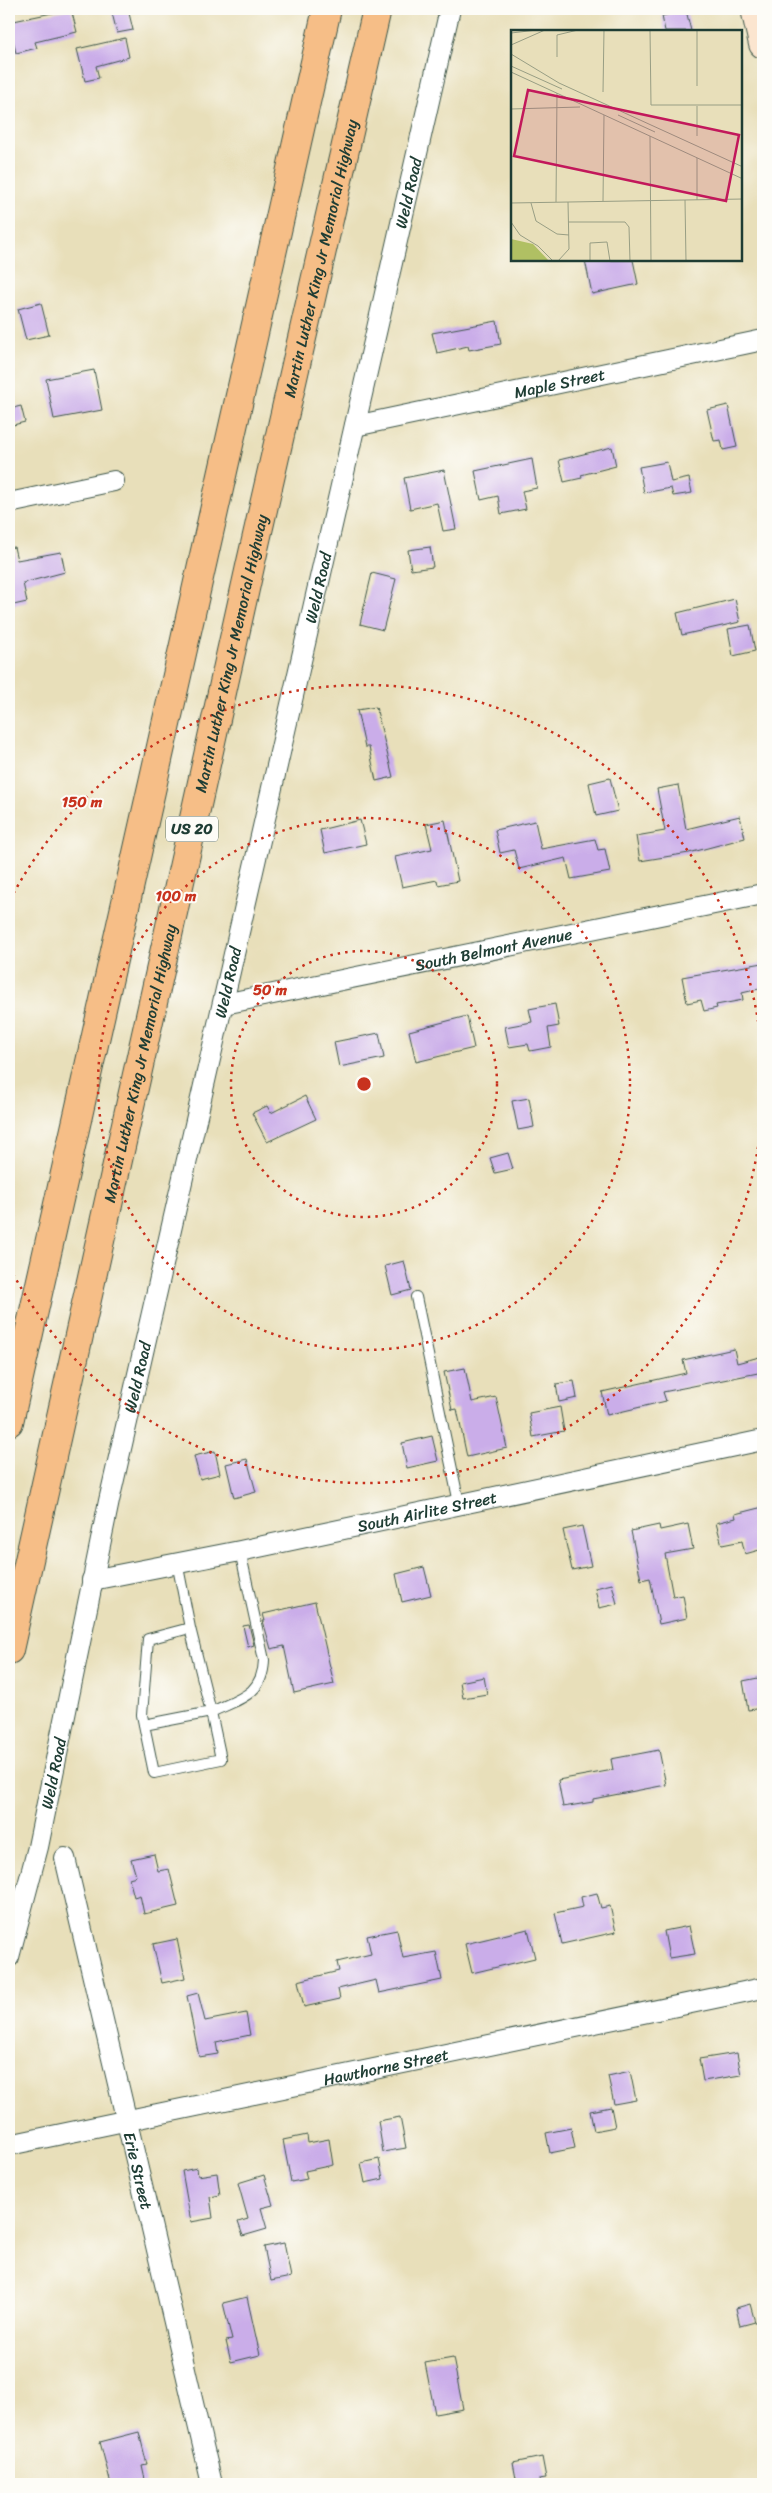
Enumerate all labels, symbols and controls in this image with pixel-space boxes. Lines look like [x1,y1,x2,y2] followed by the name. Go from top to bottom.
[511,30,742,261] inset map
[275,116,367,400] street label: Martin Luther King Jr Memorial Highway
[386,153,431,231] street label: Weld Road
[511,360,608,407] street label: Maple Street
[186,511,277,796] street label: Martin Luther King Jr Memorial Highway
[296,548,341,626] street label: Weld Road
[62,789,103,815] text: 150 m
[166,816,218,842] road number: US 20
[156,883,197,909] text: 100 m
[412,919,575,980] street label: South Belmont Avenue
[95,921,185,1206] street label: Martin Luther King Jr Memorial Highway
[206,943,251,1021] street label: Weld Road
[253,977,288,1003] text: 50 m
[355,1075,373,1093] centre of rings
[116,1337,160,1416] street label: Weld Road
[355,1483,500,1541] street label: South Airlite Street
[32,1734,75,1812] street label: Weld Road
[321,2040,451,2094] street label: Hawthorne Street
[115,2129,161,2212] street label: Erie Street

